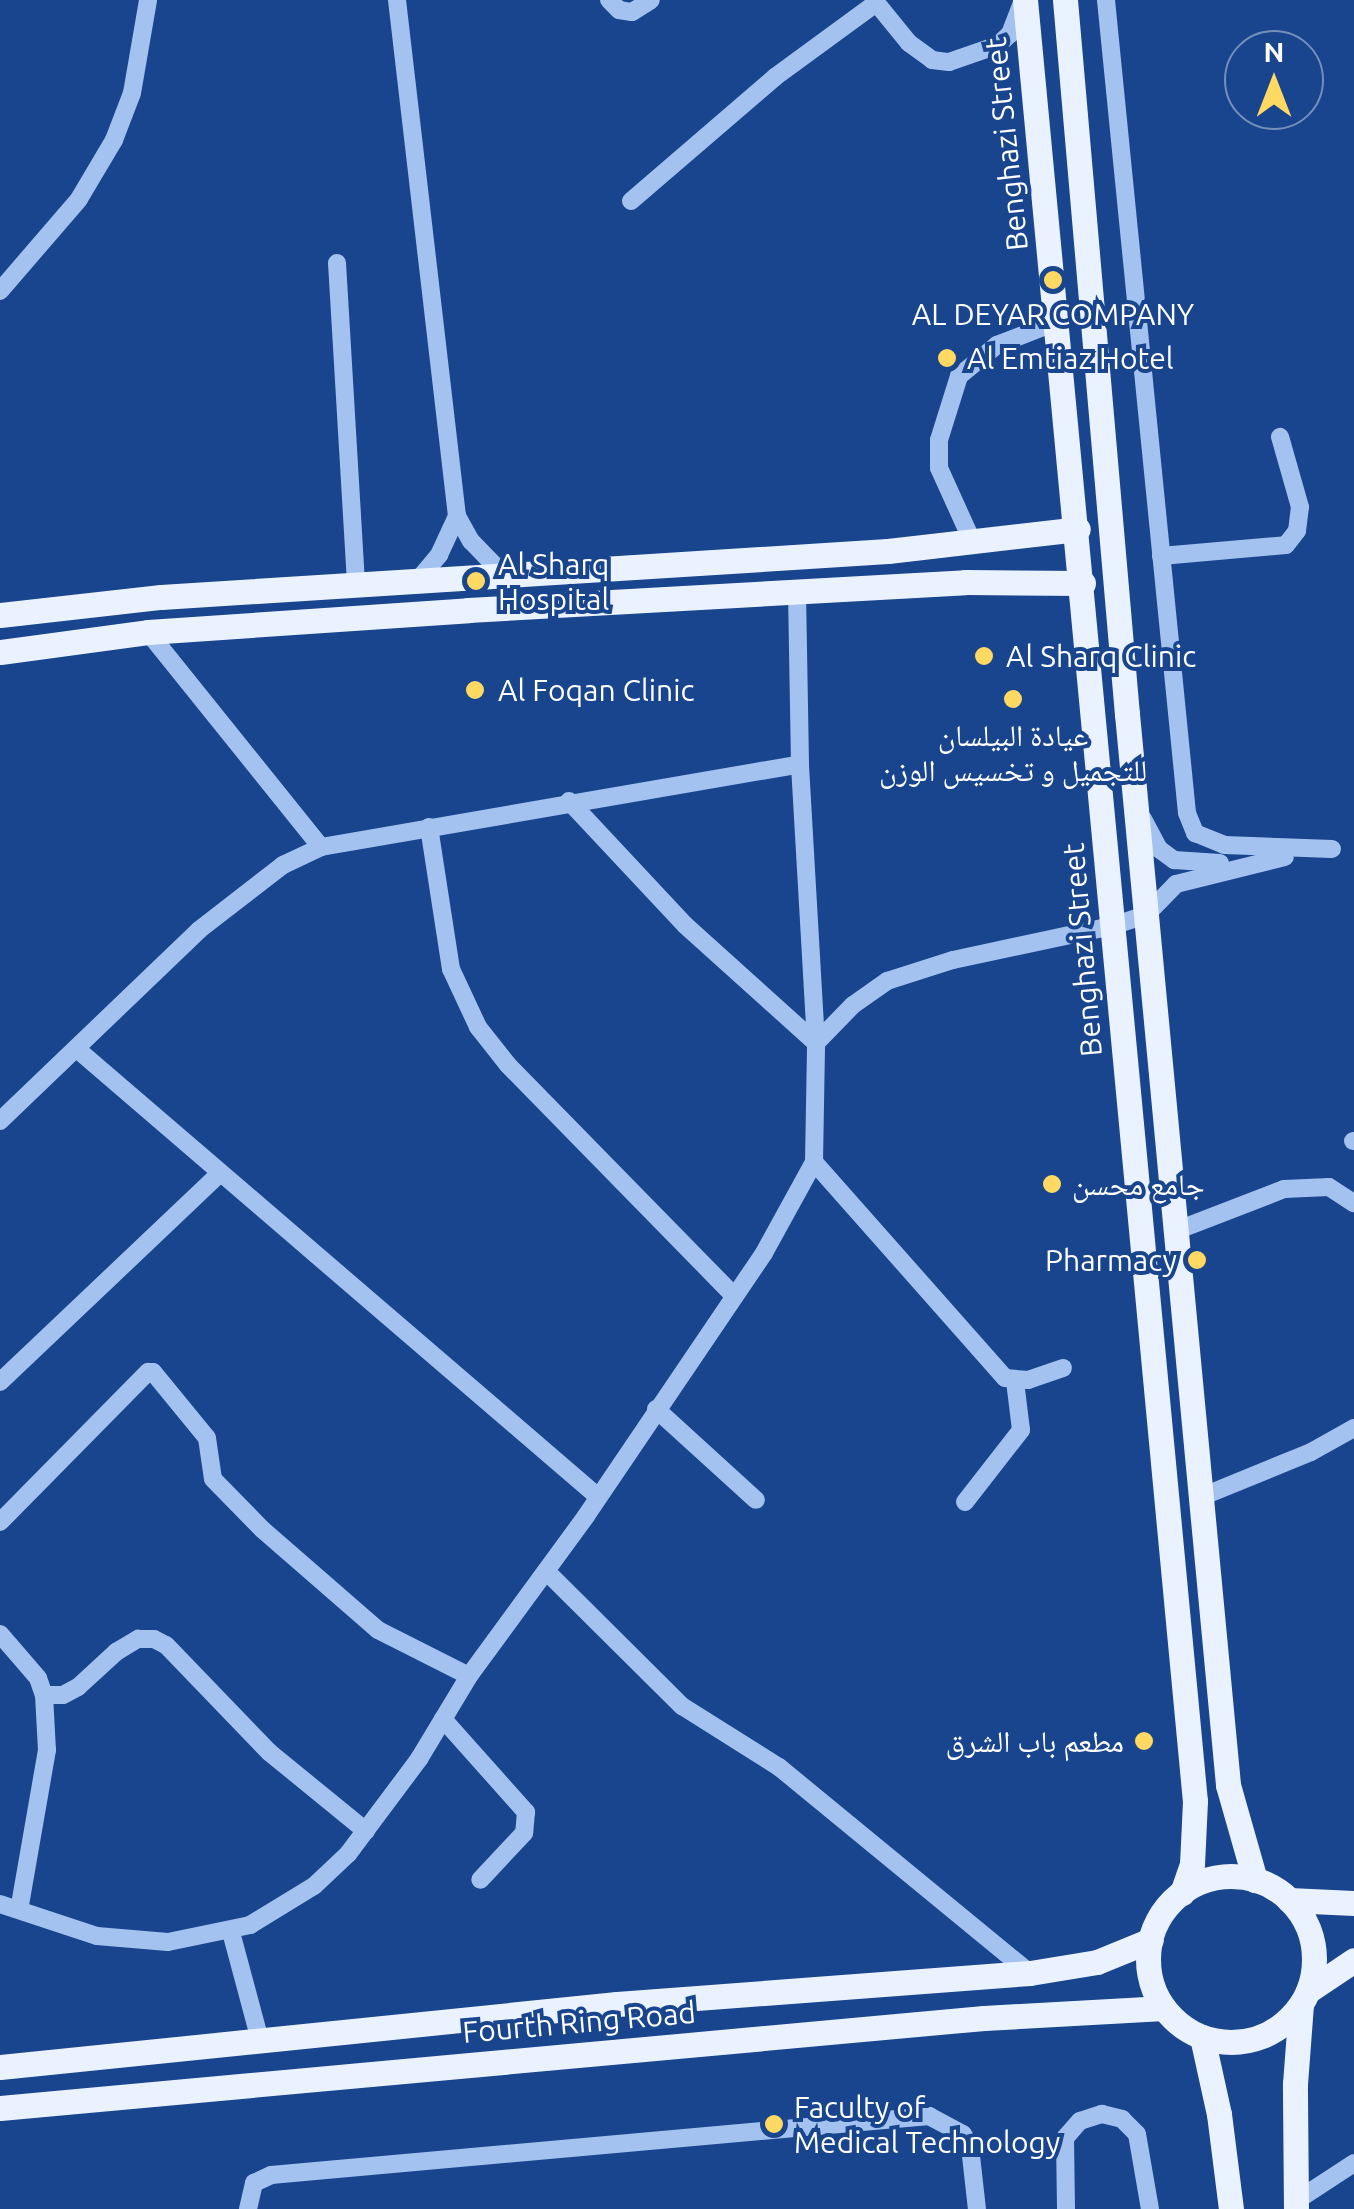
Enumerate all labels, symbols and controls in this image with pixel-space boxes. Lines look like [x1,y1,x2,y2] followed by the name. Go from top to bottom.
[1224,30,1324,130] north arrow
[977,36,1035,252] street label: Benghazi Street
[1264,36,1284,67] text: N
[1042,269,1064,291] marker: AL DEYAR COMPANY
[912,296,1194,332] place label: AL DEYAR COMPANY
[967,340,1174,376] place label: Al Emtiaz Hotel
[936,347,958,369] marker: Al Emtiaz Hotel
[498,546,609,616] place label: Al Sharq Hospital
[463,568,489,594] marker: Al Sharq Hospital
[1006,638,1196,674] place label: Al Sharq Clinic
[971,643,997,669] marker: Al Sharq Clinic
[498,672,694,708] place label: Al Foqan Clinic
[462,677,488,703] marker: Al Foqan Clinic
[1000,686,1026,712] marker: عيادة البيلسان للتجميل و تخسيس الوزن
[879,717,1147,788] place label: عيادة البيلسان للتجميل و تخسيس الوزن
[1055,842,1109,1058] street label: Benghazi Street
[1072,1166,1205,1202] place label: جامع محسن
[1041,1173,1063,1195] marker: جامع محسن
[1045,1242,1177,1278] place label: Pharmacy
[1186,1249,1208,1271] marker: Pharmacy
[946,1723,1124,1759] place label: مطعم باب الشرق
[1133,1730,1155,1752] marker: مطعم باب الشرق
[461,1994,697,2050] street label: Fourth Ring Road
[794,2089,1060,2160] place label: Faculty of Medical Technology
[763,2113,785,2135] marker: Faculty of Medical Technology

